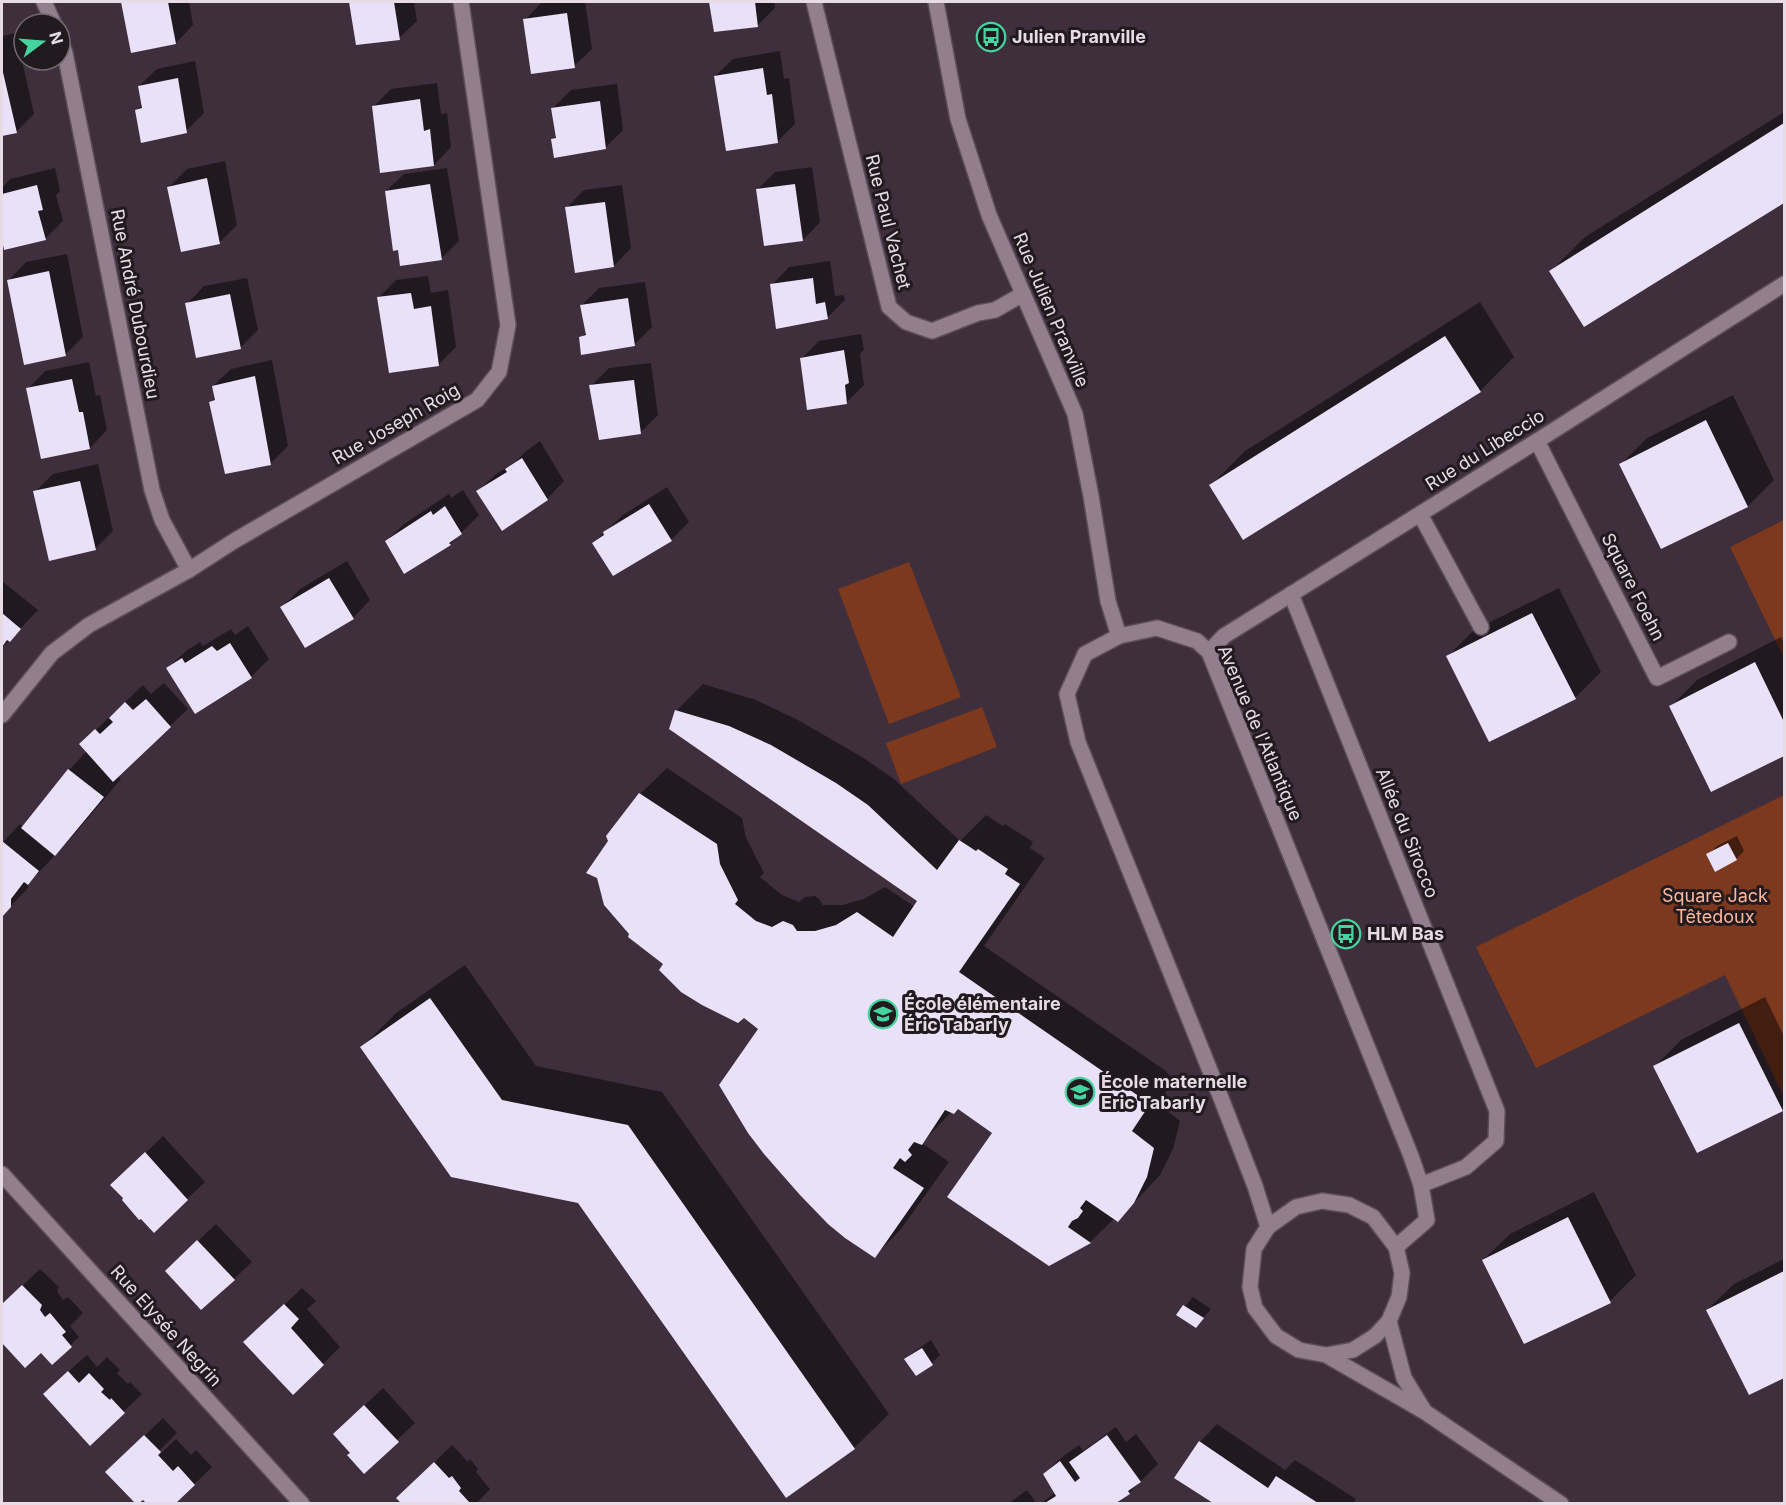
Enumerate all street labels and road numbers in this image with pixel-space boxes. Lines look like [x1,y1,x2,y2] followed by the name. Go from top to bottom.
[862,152,915,292] street label: Rue Paul Vachet
[107,207,164,401] street label: Rue André Dubourdieu
[1009,229,1094,390] street label: Rue Julien Pranville
[329,379,463,468] street label: Rue Joseph Roig
[1421,405,1548,495] street label: Rue du Libeccio
[1597,530,1670,644] street label: Square Foehn
[1214,642,1307,824] street label: Avenue de l'Atlantique
[1372,765,1443,901] street label: Allée du Sirocco
[106,1261,226,1391] street label: Rue Elysée Negrin

